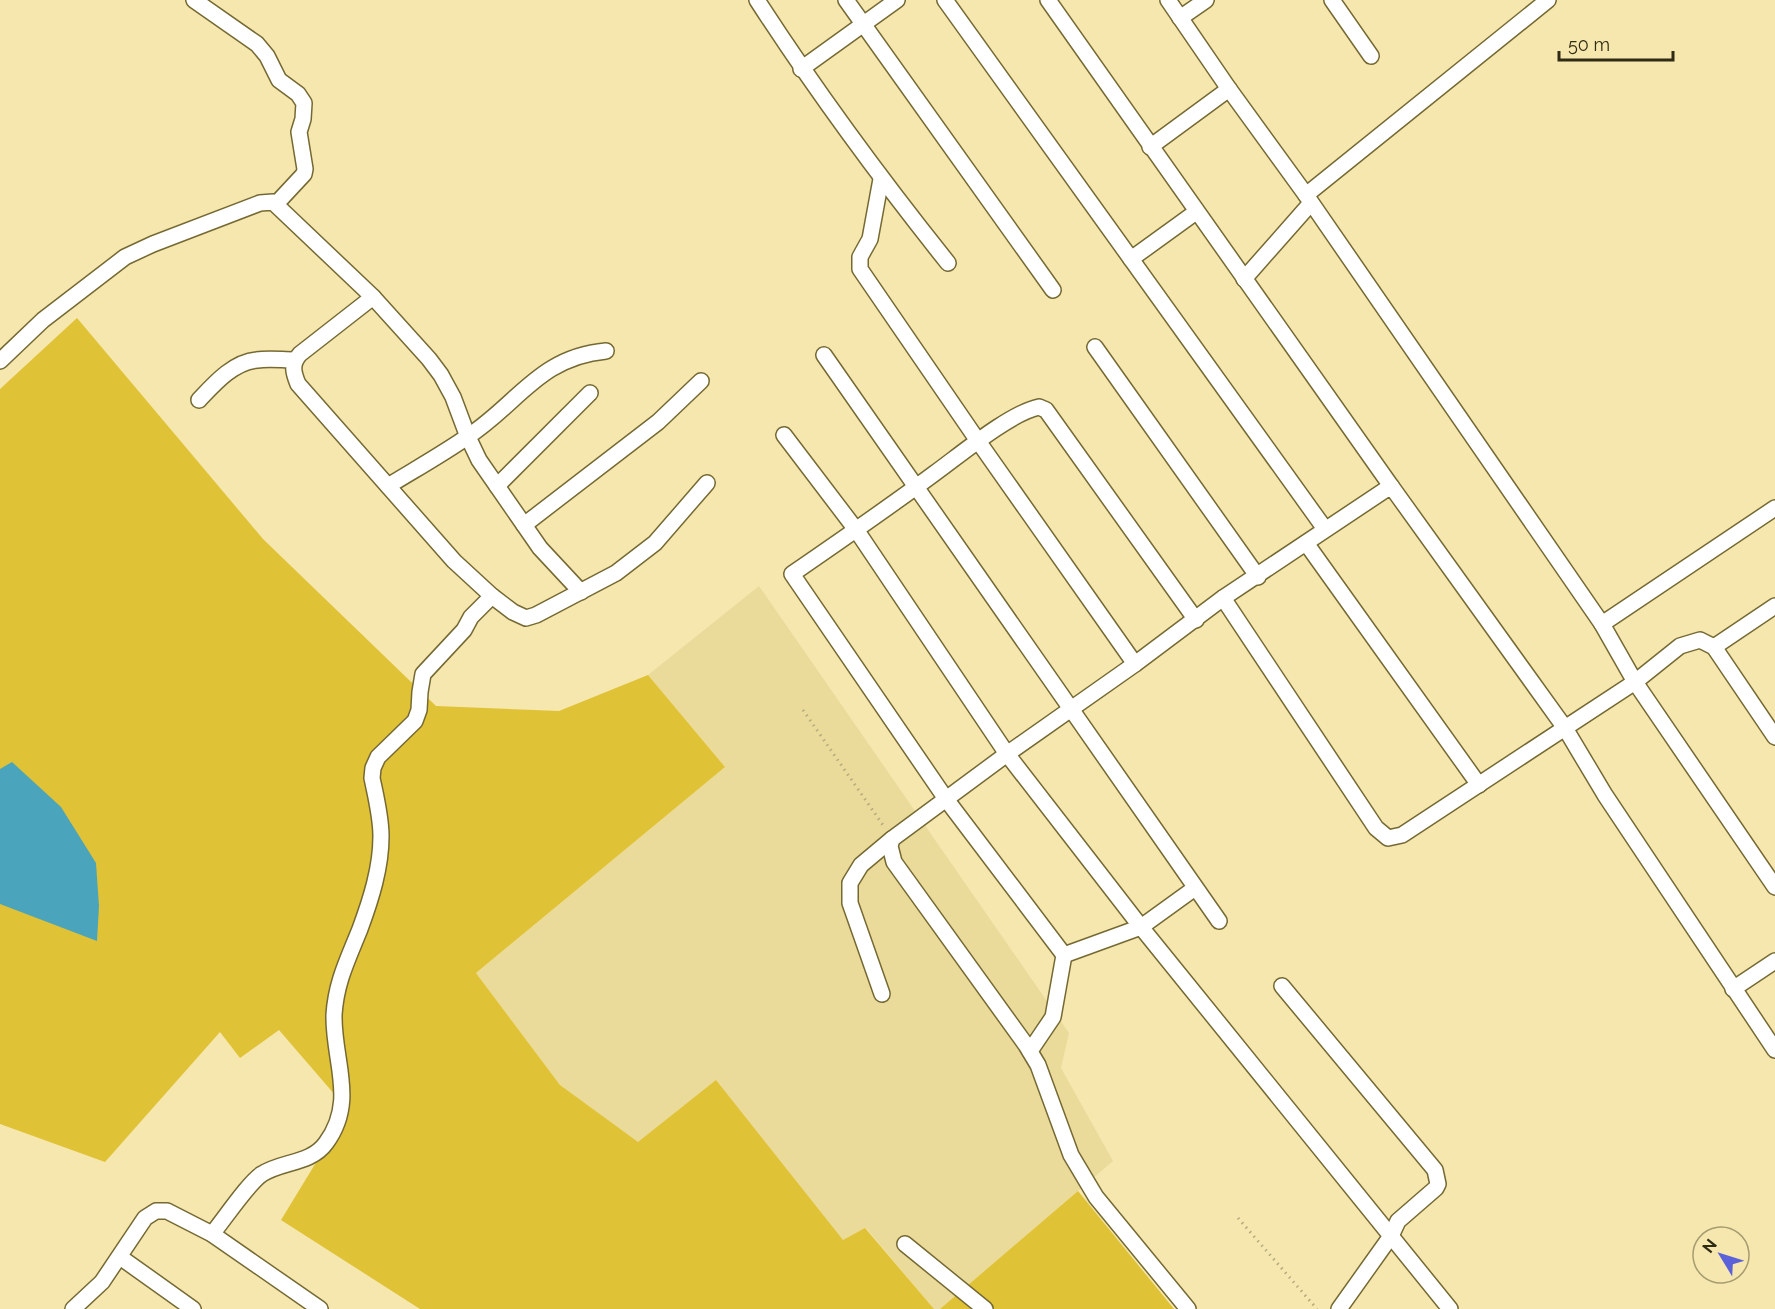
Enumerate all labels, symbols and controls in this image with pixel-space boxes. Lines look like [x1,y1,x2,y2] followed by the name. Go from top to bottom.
[1559,24,1673,62] scale bar
[1568,34,1610,55] text: 50 m
[1691,1225,1751,1285] north arrow
[1698,1235,1721,1257] text: N

